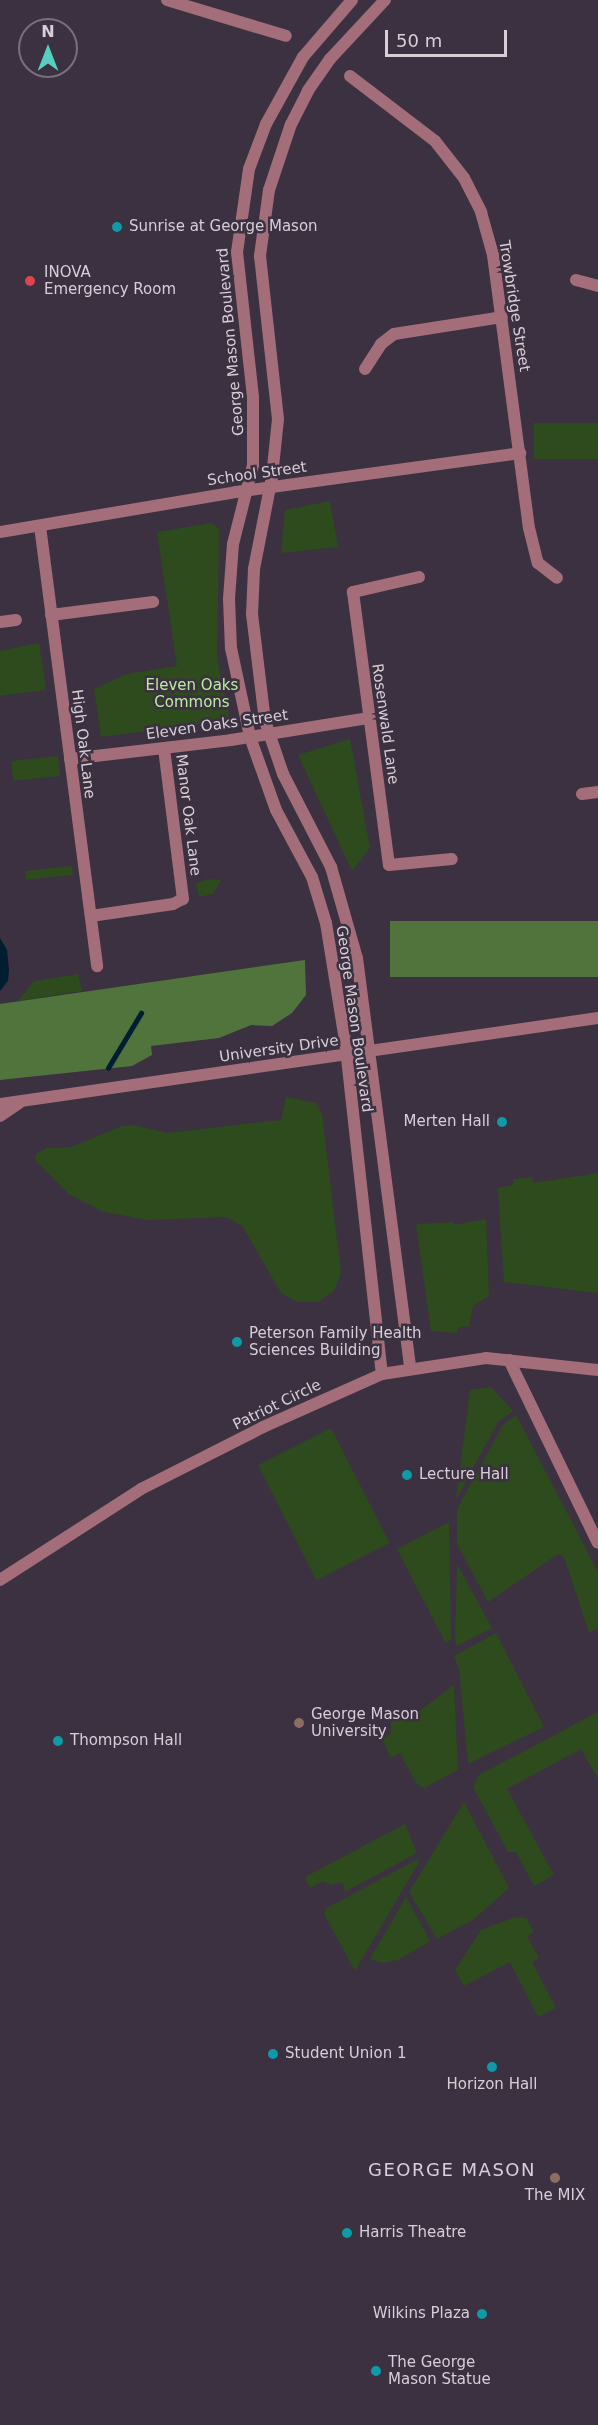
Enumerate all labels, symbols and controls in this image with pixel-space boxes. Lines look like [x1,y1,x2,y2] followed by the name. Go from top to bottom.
[18,18,78,78] north arrow
[388,18,510,56] scale bar
[41,22,55,41] text: N
[396,30,442,51] text: 50 m
[129,218,318,236] place label: Sunrise at George Mason
[110,220,124,234] marker: Sunrise at George Mason
[495,239,533,373] street label: Trowbridge Street
[214,247,248,437] street label: George Mason Boulevard
[44,263,176,298] place label: INOVA Emergency Room
[21,272,39,290] marker: INOVA Emergency Room
[206,458,308,490] street label: School Street
[368,663,402,785] street label: Rosenwald Lane
[146,676,238,711] park label: Eleven Oaks Commons
[67,688,99,800] street label: High Oak Lane
[145,706,289,744] street label: Eleven Oaks Street
[172,753,204,877] street label: Manor Oak Lane
[332,924,376,1114] street label: George Mason Boulevard
[218,1032,340,1066] street label: University Drive
[403,1113,490,1131] place label: Merten Hall
[495,1115,509,1129] marker: Merten Hall
[249,1324,422,1359] place label: Peterson Family Health Sciences Building
[230,1335,244,1349] marker: Peterson Family Health Sciences Building
[230,1376,324,1434] street label: Patriot Circle
[419,1466,509,1484] place label: Lecture Hall
[400,1468,414,1482] marker: Lecture Hall
[311,1705,419,1740] place label: George Mason University
[292,1716,306,1730] marker: George Mason University
[70,1732,182,1750] place label: Thompson Hall
[51,1734,65,1748] marker: Thompson Hall
[285,2045,406,2063] place label: Student Union 1
[266,2047,280,2061] marker: Student Union 1
[485,2060,499,2074] marker: Horizon Hall
[447,2076,537,2094] place label: Horizon Hall
[368,2159,536,2181] district label: GEORGE MASON
[548,2171,562,2185] marker: The MIX
[525,2187,585,2205] place label: The MIX
[359,2224,466,2242] place label: Harris Theatre
[340,2226,354,2240] marker: Harris Theatre
[373,2305,470,2323] place label: Wilkins Plaza
[475,2307,489,2321] marker: Wilkins Plaza
[388,2353,491,2388] place label: The George Mason Statue
[369,2364,383,2378] marker: The George Mason Statue

